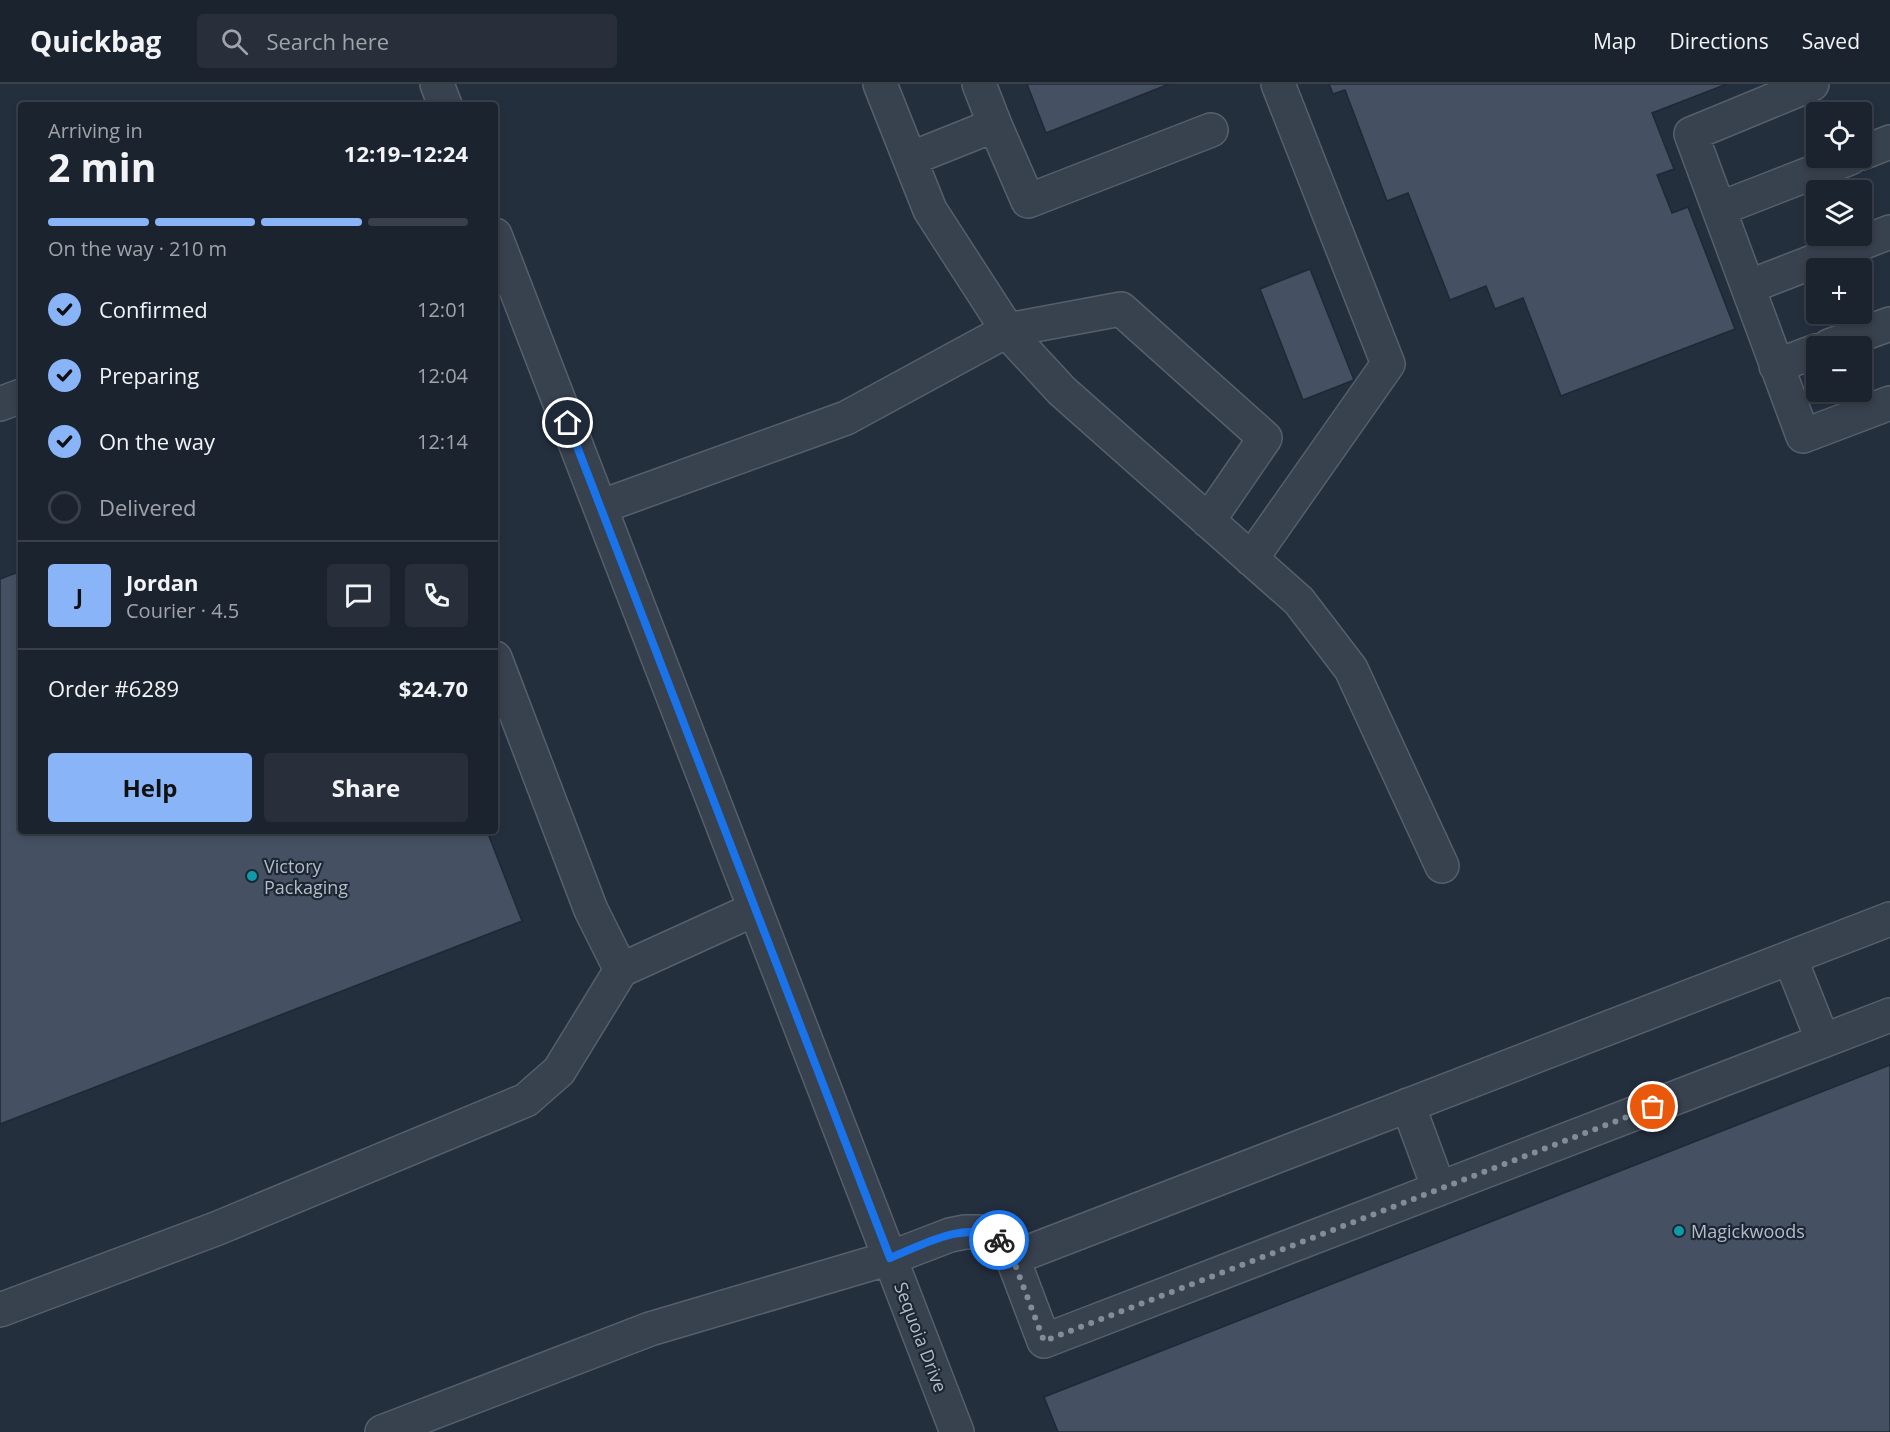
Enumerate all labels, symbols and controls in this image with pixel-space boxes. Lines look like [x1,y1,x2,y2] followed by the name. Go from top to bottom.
[197,14,617,68] search box
[30,22,161,60] text: Quickbag
[218,25,251,58] icon: search
[266,26,389,56] text: Search here
[1593,27,1636,55] text: Map
[1669,27,1769,55] text: Directions
[1802,27,1860,55] text: Saved
[1806,102,1872,402] map controls
[1806,102,1872,168] button: locate
[48,117,143,144] text: Arriving in
[344,138,468,168] text: 12:19–12:24
[48,140,156,193] text: 2 min
[1806,180,1872,246] button: layers
[48,235,227,262] text: On the way · 210 m
[1806,258,1872,324] button: +
[48,293,81,326] icon: check
[99,294,208,324] text: Confirmed
[417,296,468,323] text: 12:01
[1806,336,1872,402] button: −
[48,359,81,392] icon: check
[99,360,199,390] text: Preparing
[417,362,468,389] text: 12:04
[542,397,593,448] pin
[551,406,584,439] icon: home
[48,425,81,458] icon: check
[99,426,215,456] text: On the way
[417,428,468,455] text: 12:14
[99,492,197,522] text: Delivered
[327,564,390,627] button: chat
[405,564,468,627] button: phone
[126,567,199,597] text: Jordan
[76,580,83,610] text: J
[126,597,239,624] text: Courier · 4.5
[48,673,179,703] text: Order #6289
[399,673,468,703] text: $24.70
[48,753,252,822] button: Help
[264,753,468,822] button: Share
[264,854,348,899] place label: Victory Packaging
[245,869,259,883] marker: Victory Packaging
[1627,1081,1678,1132] pin
[1636,1090,1669,1123] icon: bag
[969,1210,1029,1270] courier
[1691,1219,1805,1243] place label: Magickwoods
[983,1224,1016,1257] icon: bike
[1672,1224,1686,1238] marker: Magickwoods
[889,1278,953,1396] street label: Sequoia Drive

